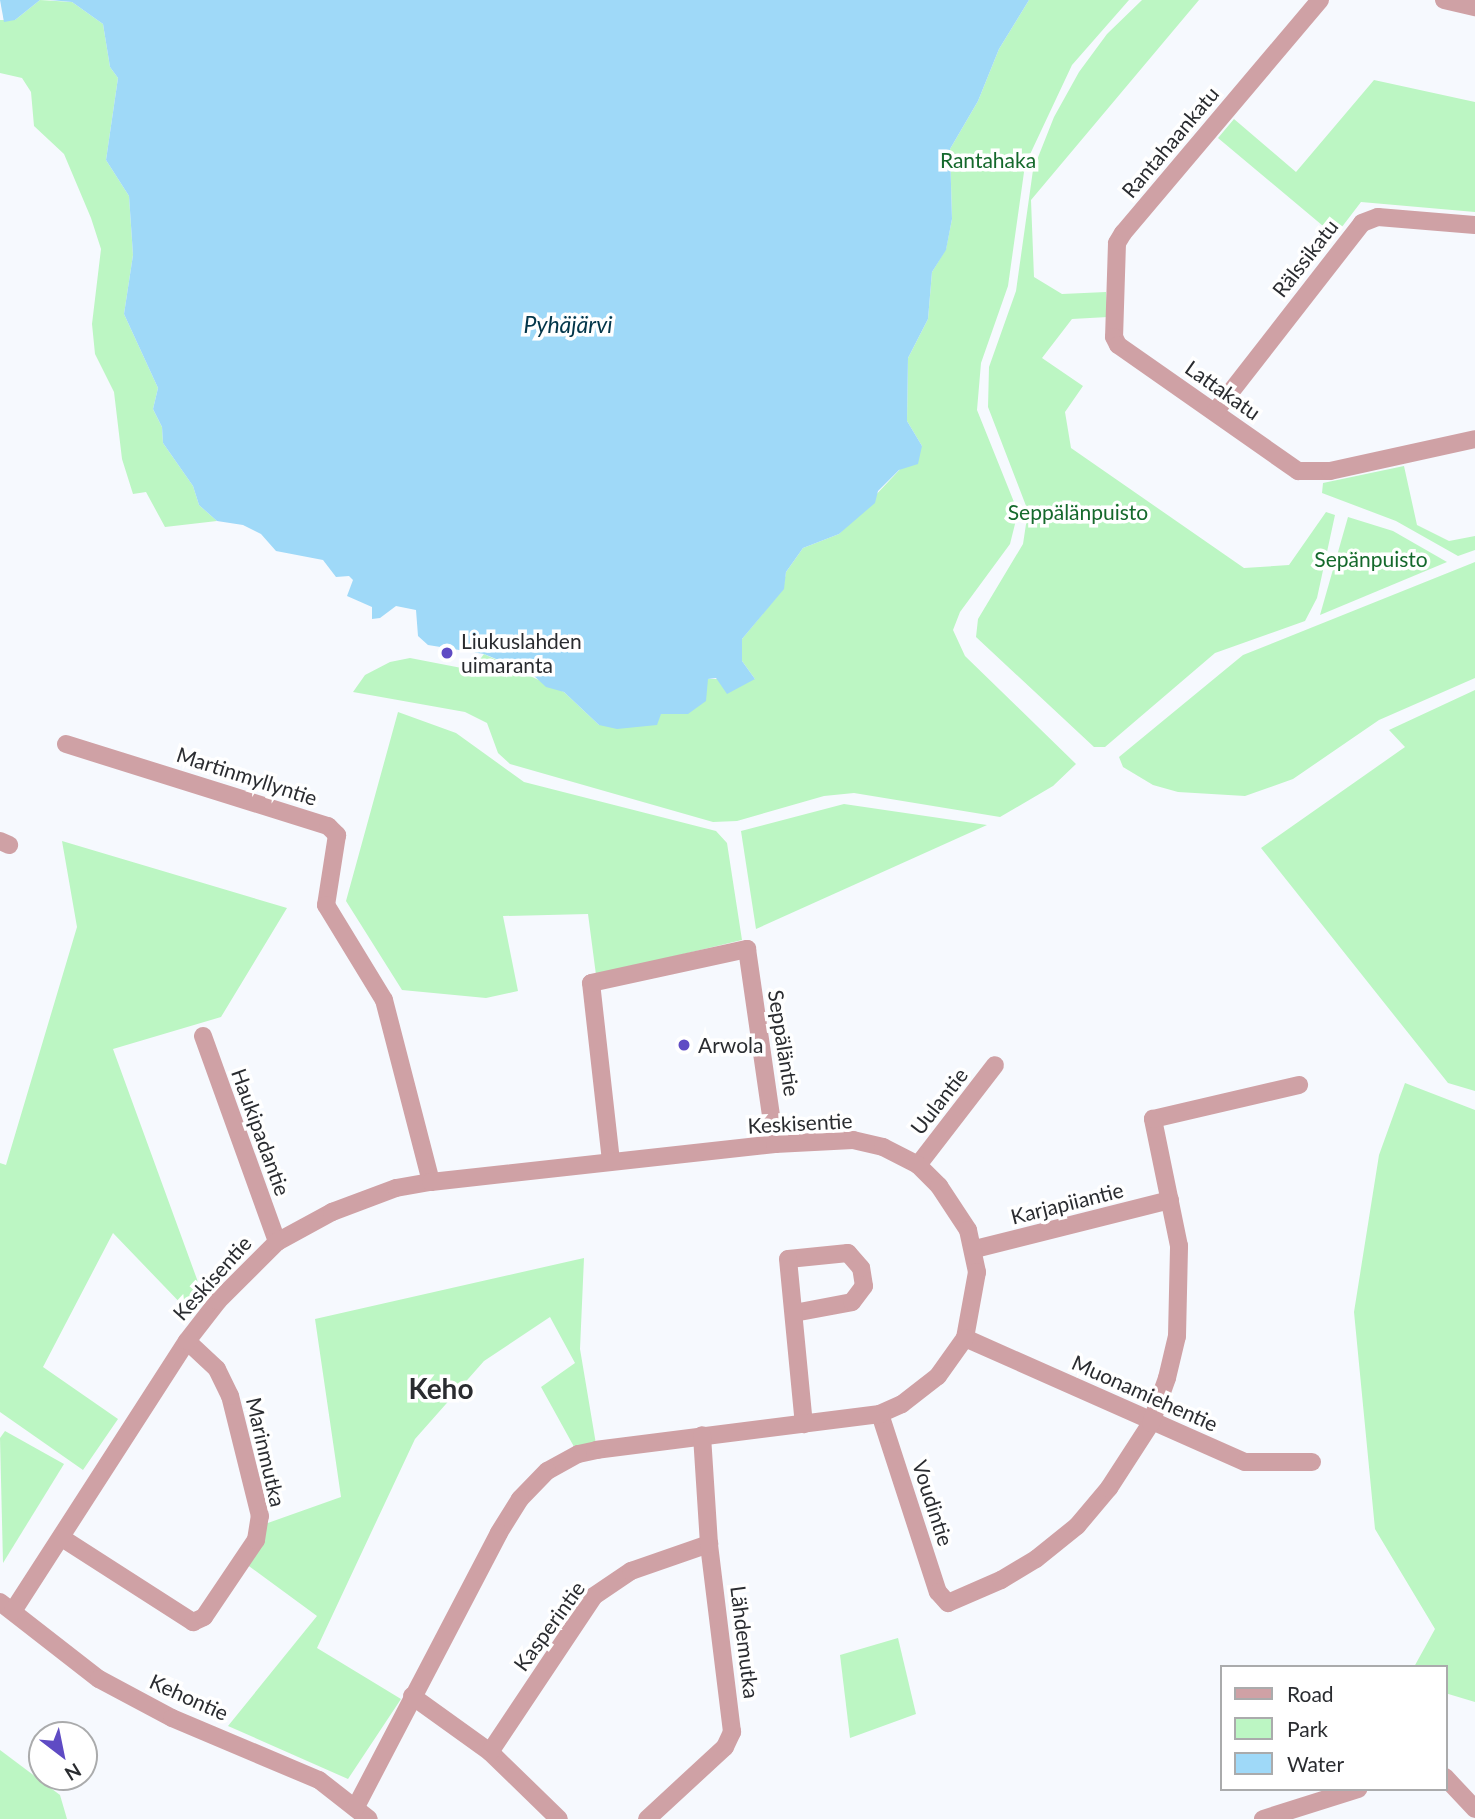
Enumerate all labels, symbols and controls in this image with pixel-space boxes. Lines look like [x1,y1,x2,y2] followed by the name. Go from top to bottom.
[1116,81,1224,203] street label: Rantahaankatu
[940,147,1036,173] park label: Rantahaka
[1267,214,1343,302] street label: Rälssikatu
[523,310,613,338] water label: Pyhäjärvi
[1181,355,1265,425] street label: Lattakatu
[1008,499,1148,525] park label: Seppälänpuisto
[1314,546,1428,572] park label: Sepänpuisto
[461,628,582,678] place label: Liukuslahden uimaranta
[439,645,455,661] marker: Liukuslahden uimaranta
[174,741,320,811] street label: Martinmyllyntie
[763,988,805,1098] street label: Seppäläntie
[698,1032,763,1058] place label: Arwola
[676,1037,692,1053] marker: Arwola
[905,1063,973,1139] street label: Uulantie
[226,1065,296,1199] street label: Haukipadantie
[747,1108,853,1138] street label: Keskisentie
[1008,1177,1126,1229] street label: Karjapiiantie
[168,1231,256,1325] street label: Keskisentie
[1068,1350,1222,1436] street label: Muonamiehentie
[409,1371,473,1405] district label: Keho
[241,1395,291,1509] street label: Marinmutka
[907,1457,959,1549] street label: Voudintie
[508,1576,590,1676] street label: Kasperintie
[726,1584,764,1700] street label: Lähdemutka
[1220,1665,1447,1791] legend
[146,1669,232,1725] street label: Kehontie
[1287,1681,1334,1706] text: Road
[1287,1716,1328,1741] text: Park
[28,1721,98,1791] north arrow
[1287,1751,1344,1776] text: Water
[61,1759,86,1786] text: N

